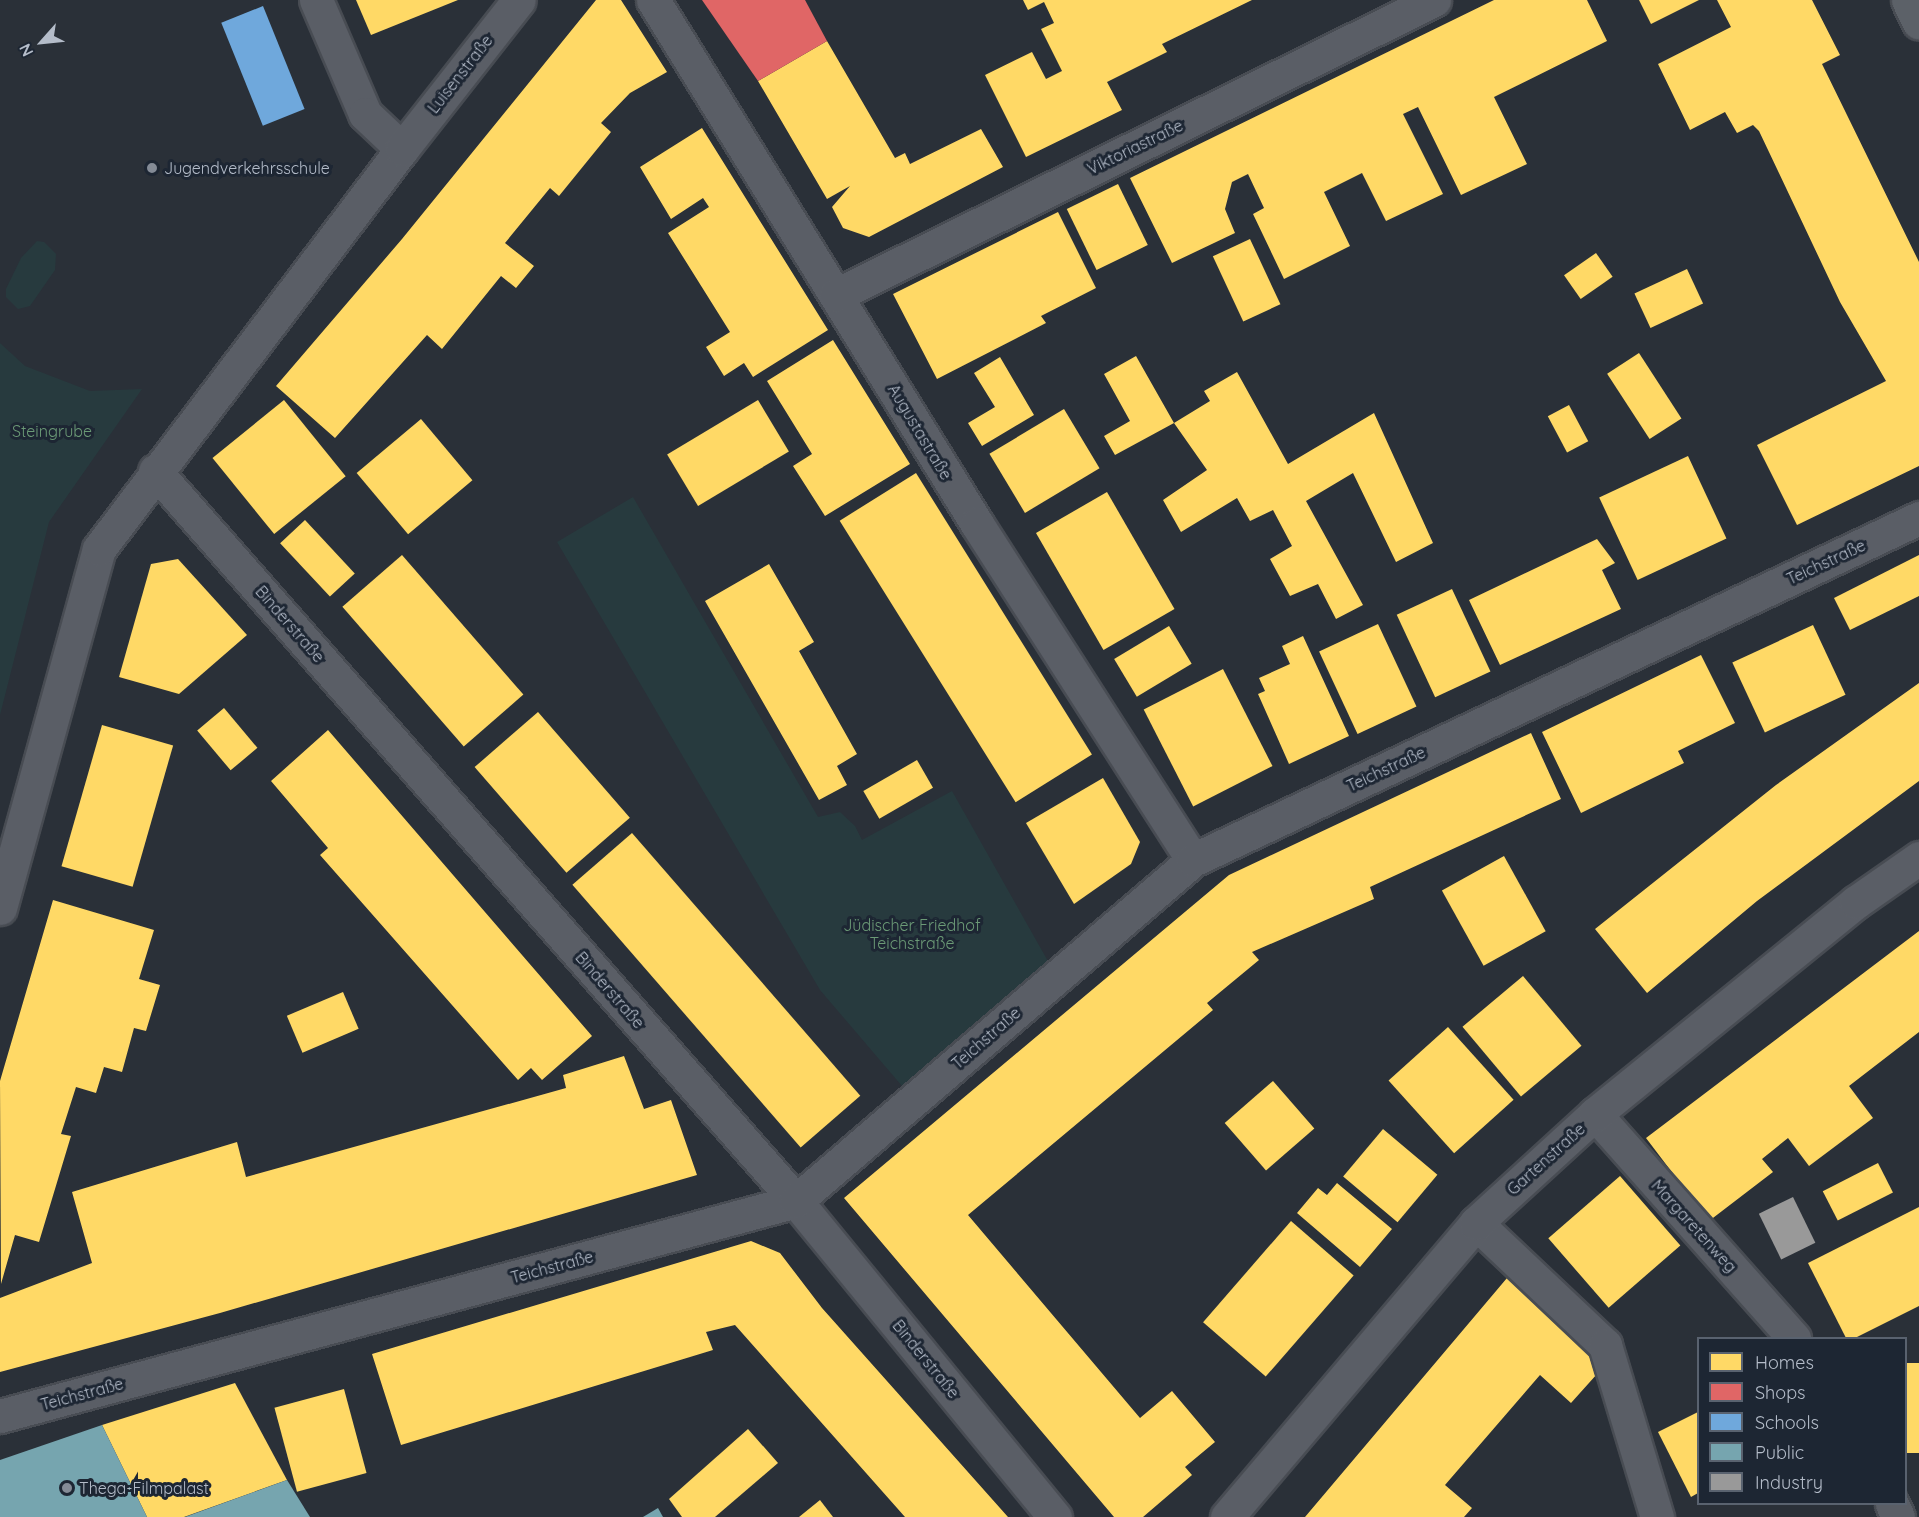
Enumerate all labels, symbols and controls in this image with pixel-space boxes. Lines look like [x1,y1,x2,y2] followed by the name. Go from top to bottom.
[12,12,72,72] north arrow
[423,31,497,117] street label: Luisenstraße
[14,40,38,60] text: N
[1084,116,1186,178] street label: Viktoriastraße
[164,158,330,178] place label: Jugendverkehrsschule
[145,161,159,175] marker: Jugendverkehrsschule
[884,381,956,483] street label: Augustastraße
[12,421,92,441] park label: Steingrube
[1783,535,1869,589] street label: Teichstraße
[251,582,329,666] street label: Binderstraße
[1343,742,1429,796] street label: Teichstraße
[843,915,981,953] park label: Jüdischer Friedhof Teichstraße
[571,948,649,1032] street label: Binderstraße
[948,1003,1024,1073] street label: Teichstraße
[1503,1119,1589,1199] street label: Gartenstraße
[1647,1176,1741,1276] street label: Margaretenweg
[509,1247,595,1287] street label: Teichstraße
[889,1316,963,1402] street label: Binderstraße
[1697,1337,1907,1505] legend
[1755,1351,1814,1374] text: Homes
[39,1374,125,1414] street label: Teichstraße
[1755,1381,1806,1404] text: Shops
[1755,1411,1819,1434] text: Schools
[1755,1441,1804,1464] text: Public
[1755,1471,1823,1494] text: Industry
[79,1478,209,1498] place label: Thega-Filmpalast
[60,1481,74,1495] marker: Thega-Filmpalast

